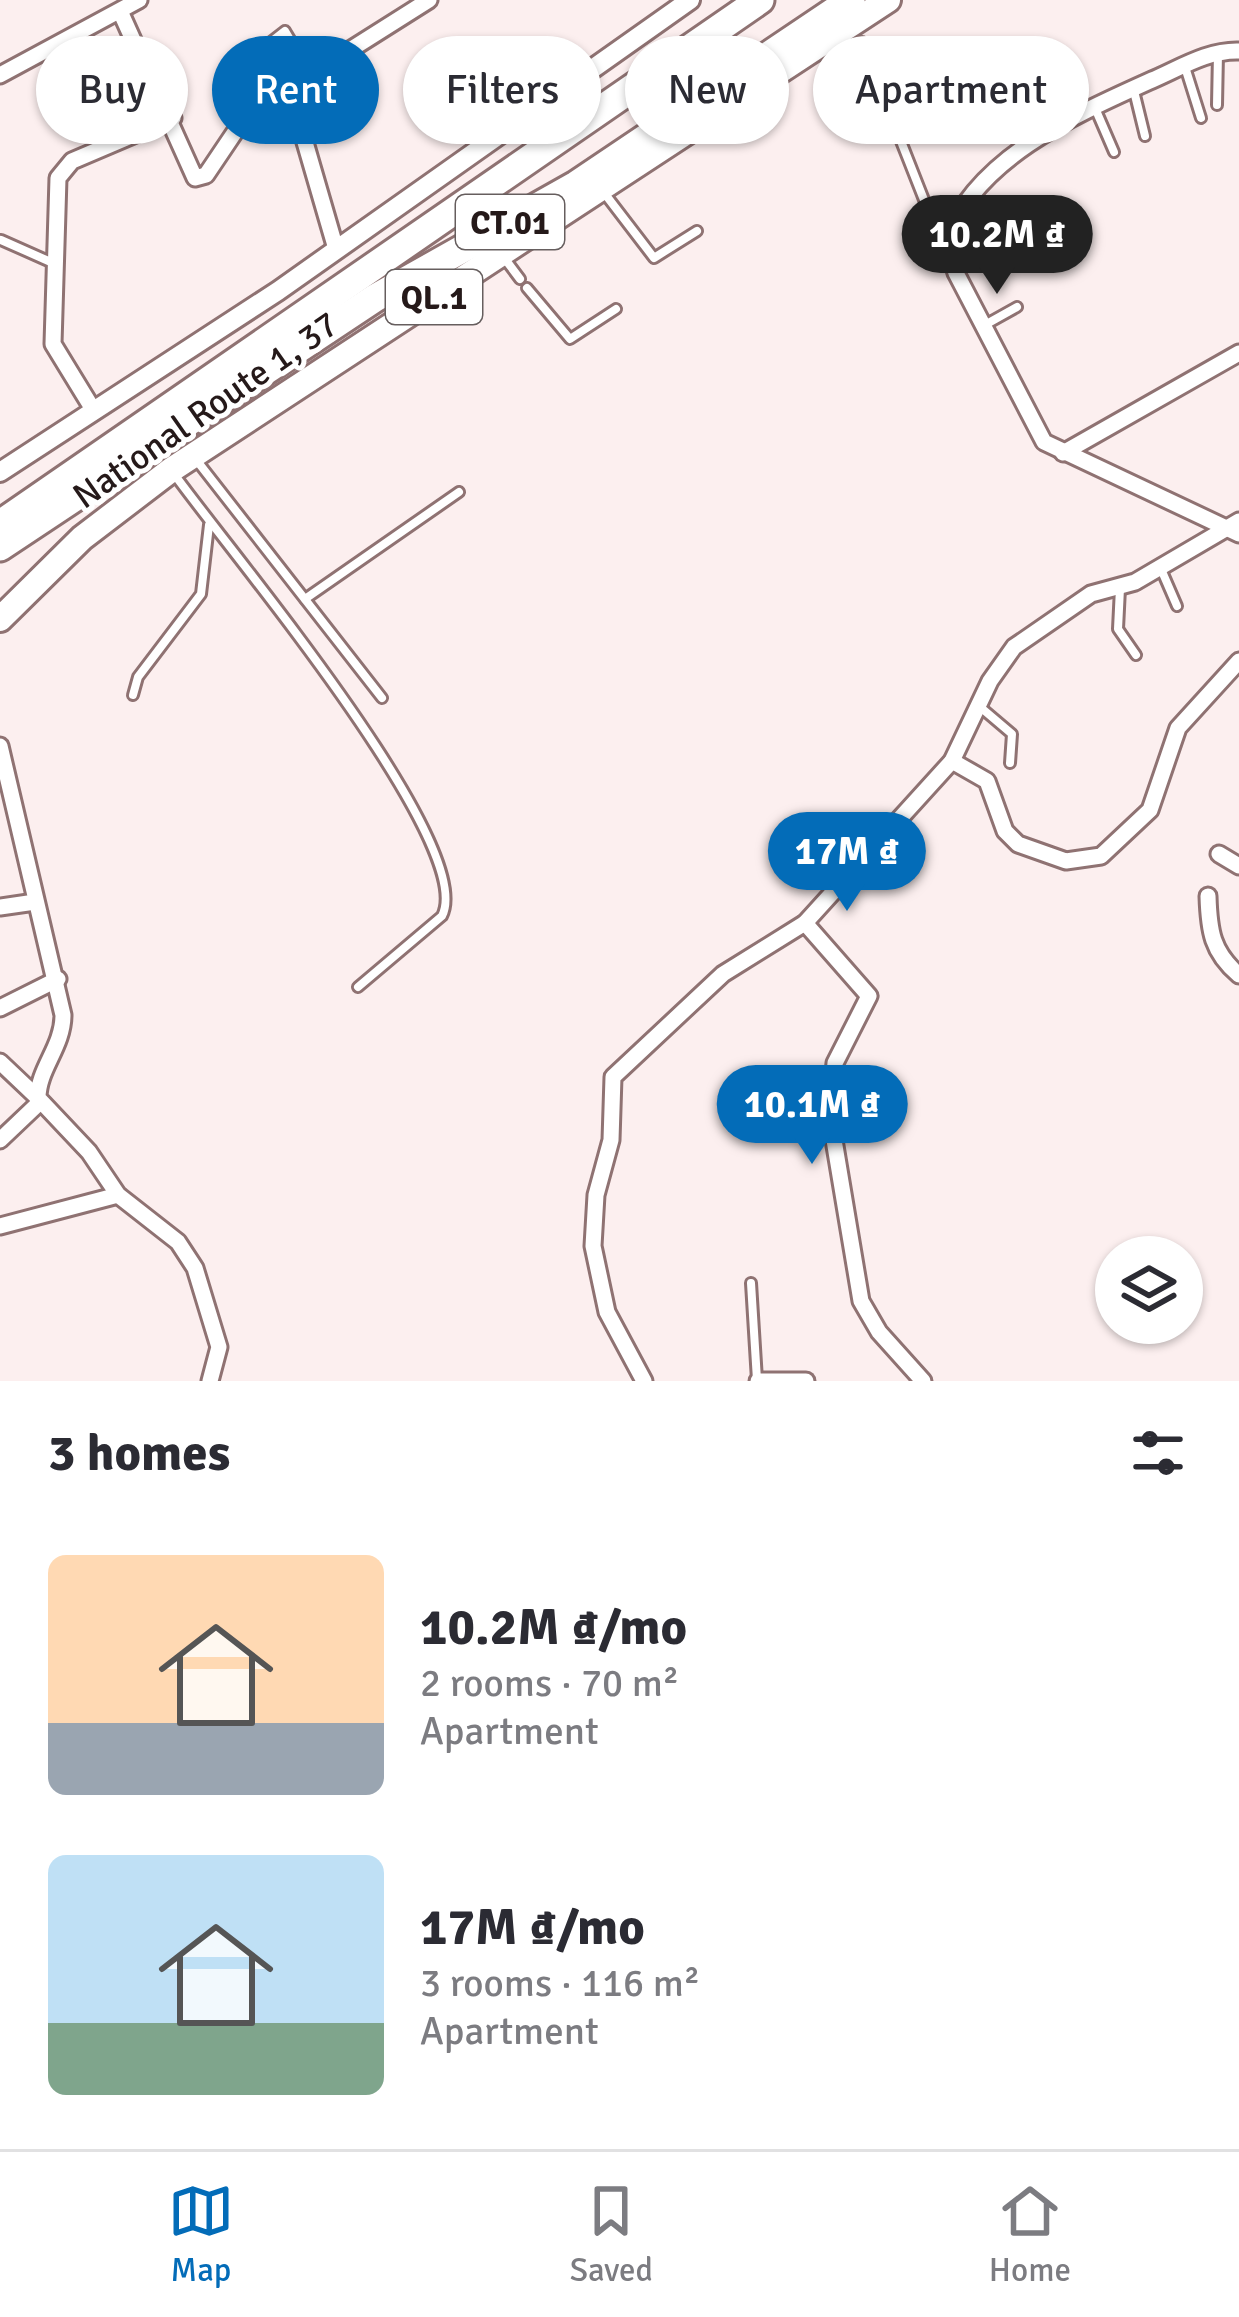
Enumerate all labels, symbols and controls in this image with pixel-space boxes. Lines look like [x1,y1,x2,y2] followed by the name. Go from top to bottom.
[36,36,188,144] chip: Buy
[212,36,379,144] chip: Rent
[403,36,601,144] chip: Filters
[625,36,789,144] chip: New
[813,36,1089,144] chip: Apartment
[456,195,564,249] road number: CT.01
[886,195,1108,297] pin: 10.2M ₫
[929,210,1065,258] text: 10.2M ₫
[386,270,482,324] road number: QL.1
[64,302,347,519] street label: National Route 1, 37
[763,812,931,914] pin: 17M ₫
[795,827,899,875] text: 17M ₫
[701,1065,923,1167] pin: 10.1M ₫
[744,1080,880,1128] text: 10.1M ₫
[1095,1236,1203,1344] map controls
[1095,1236,1203,1344] button: layers
[1125,1420,1191,1486] icon: filters
[48,1422,230,1485] text: 3 homes
[420,1596,687,1659] text: 10.2M ₫/mo
[144,1603,288,1747] icon: home
[420,1659,679,1707] text: 2 rooms · 70 m²
[420,1707,599,1755] text: Apartment
[420,1896,645,1959] text: 17M ₫/mo
[144,1903,288,2047] icon: home
[420,1959,700,2007] text: 3 rooms · 116 m²
[420,2007,599,2055] text: Apartment
[168,2178,234,2291] tab: Map
[570,2178,653,2291] tab: Saved
[989,2178,1071,2291] tab: Home

